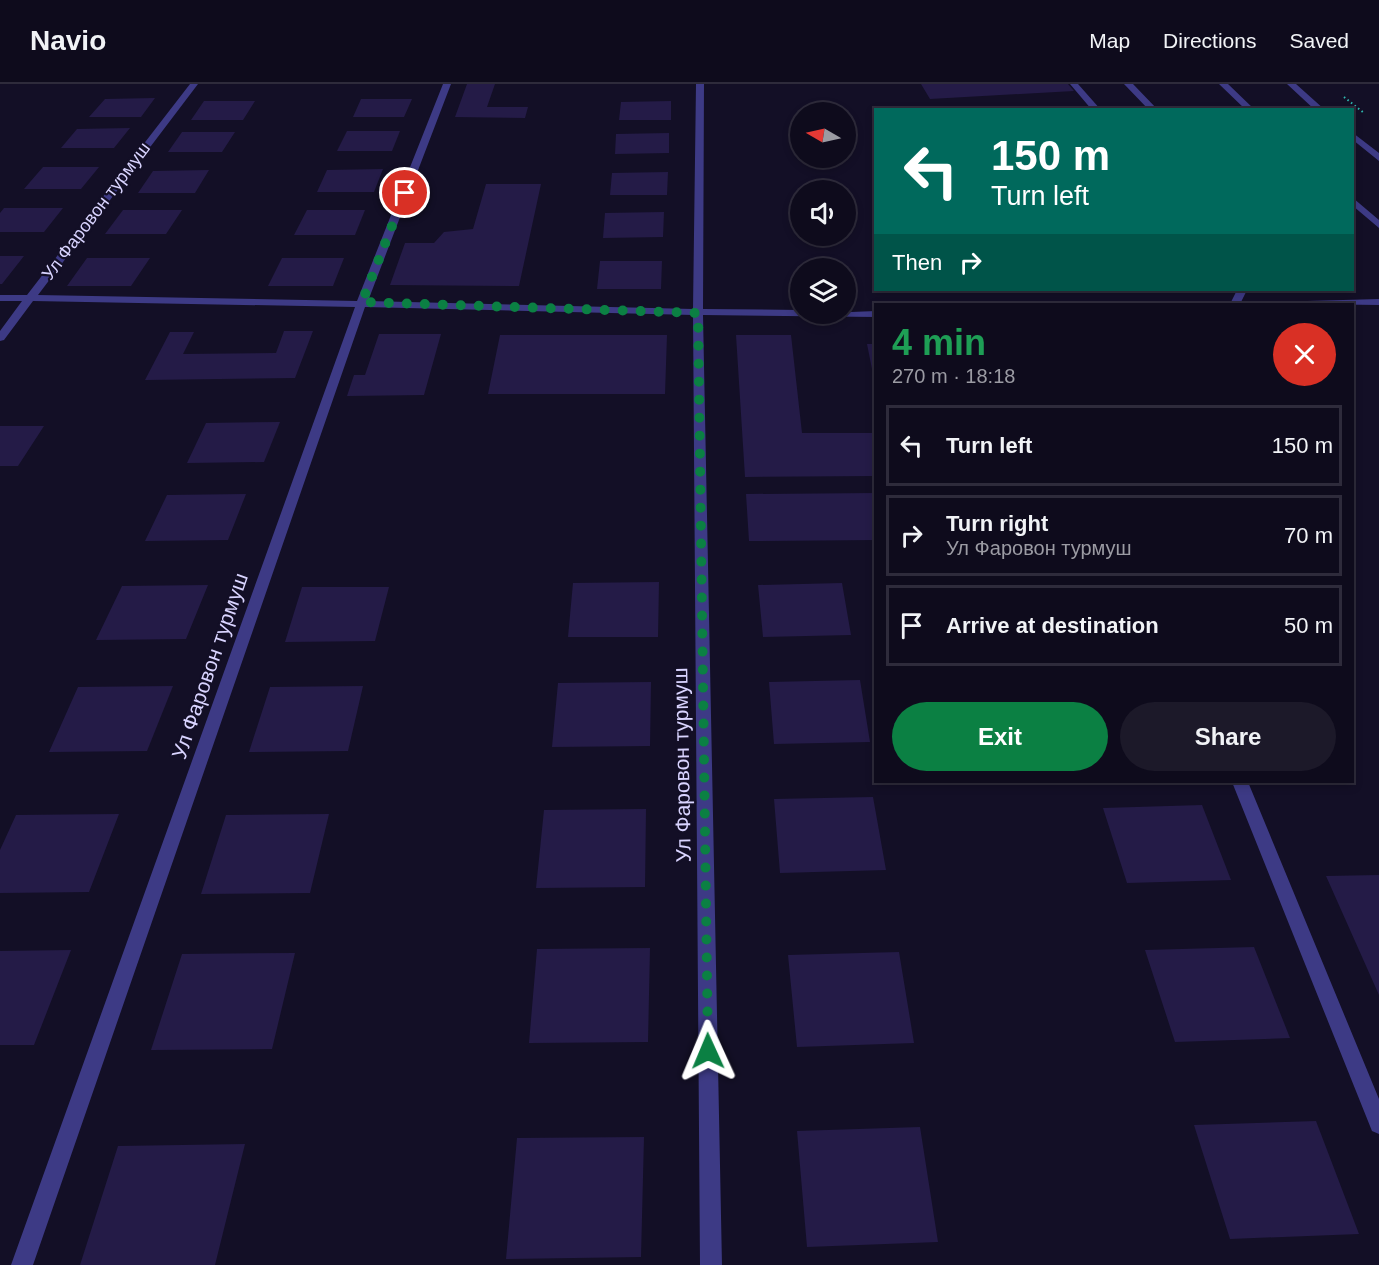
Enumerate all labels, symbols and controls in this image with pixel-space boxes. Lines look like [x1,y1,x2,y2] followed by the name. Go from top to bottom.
[30,25,106,56] text: Navio
[1089,29,1130,52] text: Map
[1163,29,1256,52] text: Directions
[1289,29,1349,52] text: Saved
[790,102,856,168] north arrow
[790,102,856,324] map controls
[892,132,970,210] icon: left
[991,132,1110,179] text: 150 m
[38,138,154,284] street label: Ул Фаровон турмуш
[379,167,430,218] pin
[388,176,421,209] icon: arrive
[790,180,856,246] button: sound
[991,181,1089,211] text: Turn left
[954,246,987,279] icon: right
[892,250,942,275] text: Then
[790,258,856,324] button: layers
[892,322,986,363] text: 4 min
[1273,323,1336,386] button: close
[892,365,1015,387] text: 270 m · 18:18
[895,429,928,462] icon: left
[946,433,1032,458] text: Turn left
[1272,433,1333,458] text: 150 m
[946,511,1048,536] text: Turn right
[895,519,928,552] icon: right
[1284,523,1333,548] text: 70 m
[946,537,1132,559] text: Ул Фаровон турмуш
[167,570,252,762] street label: Ул Фаровон турмуш
[895,609,928,642] icon: arrive
[946,613,1159,638] text: Arrive at destination
[1284,613,1333,638] text: 50 m
[668,667,695,863] street label: Ул Фаровон турмуш
[892,702,1108,771] button: Exit
[1120,702,1336,771] button: Share
[676,1019,740,1083] position arrow

